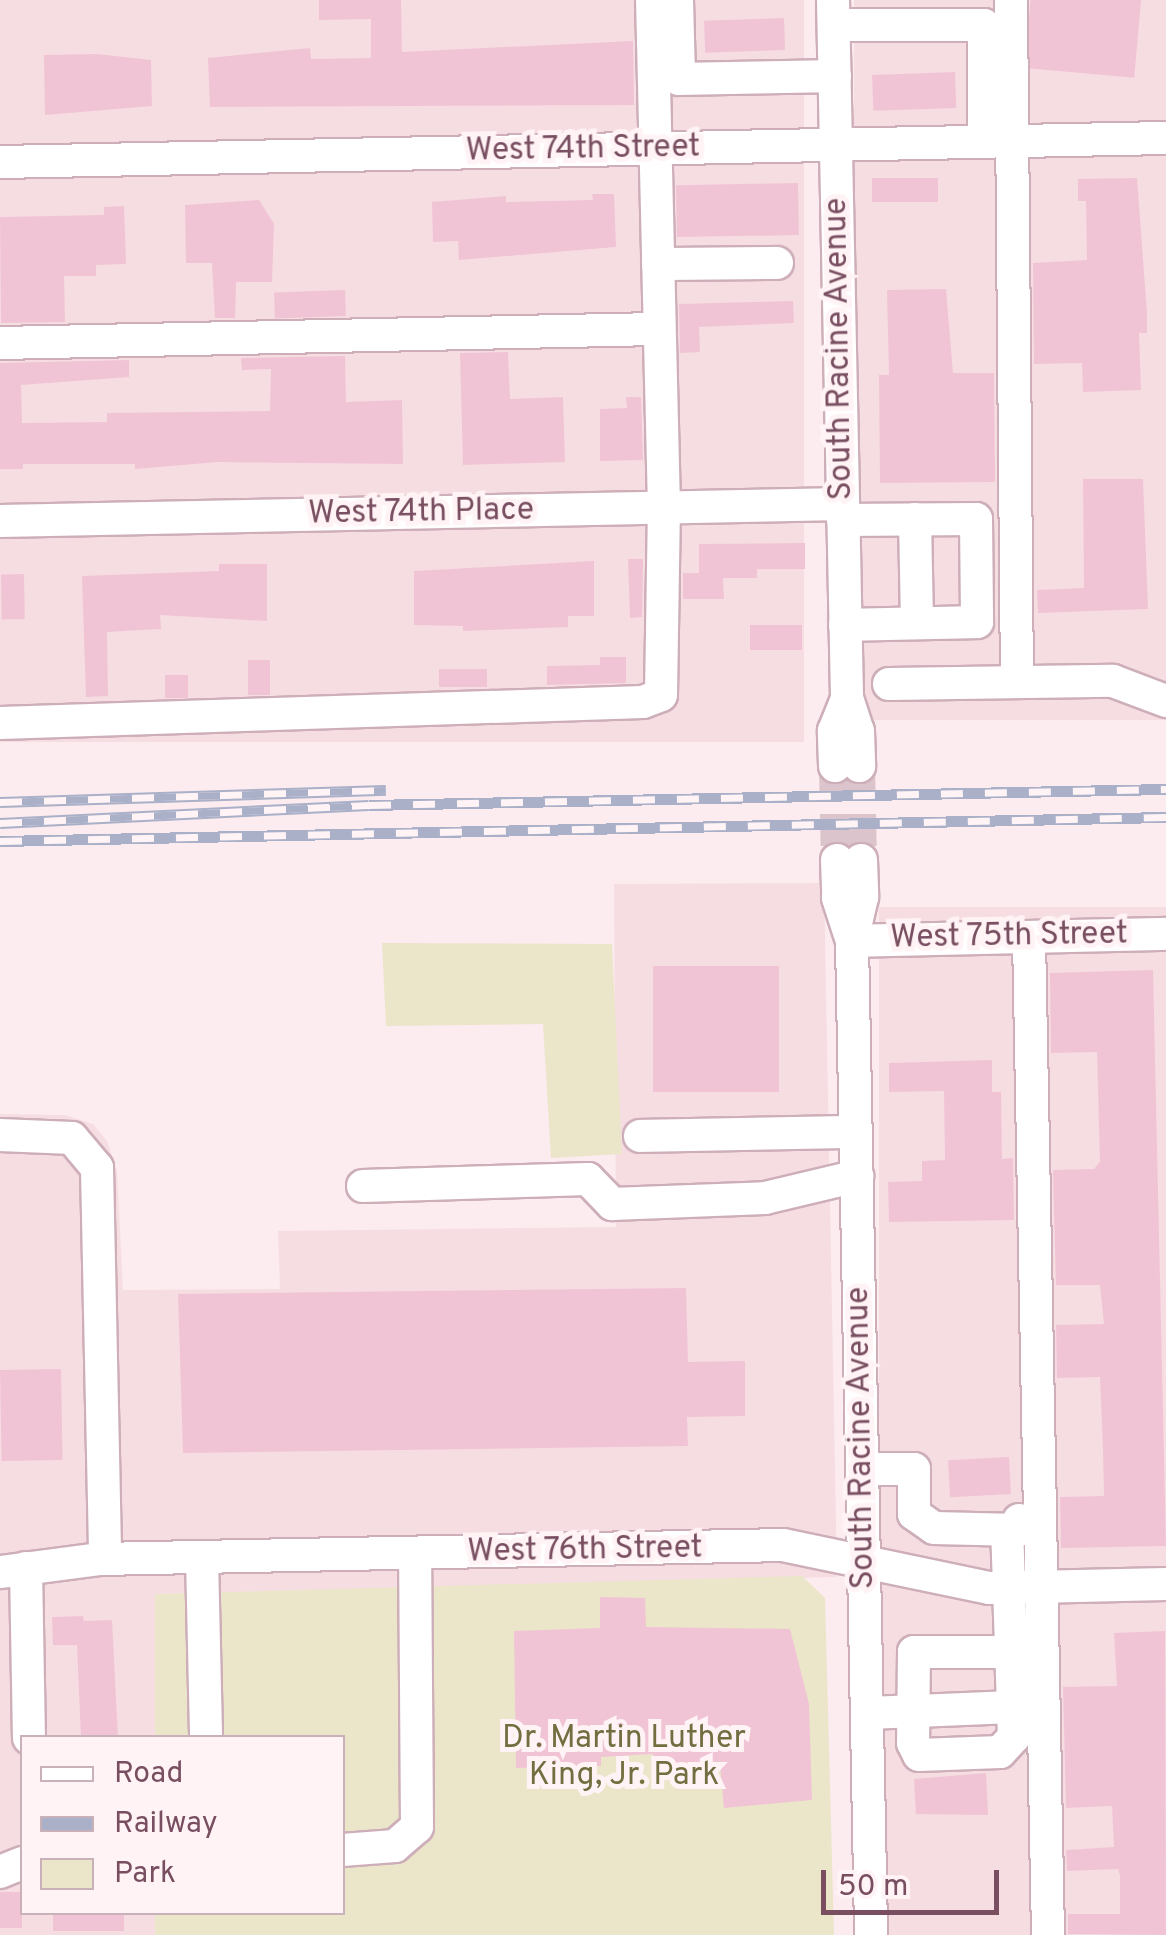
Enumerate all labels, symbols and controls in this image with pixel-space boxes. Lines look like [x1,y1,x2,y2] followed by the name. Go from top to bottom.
[465,129,701,171] street label: West 74th Street
[818,197,862,501] street label: South Racine Avenue
[307,492,535,534] street label: West 74th Place
[889,916,1129,958] street label: West 75th Street
[840,1286,884,1590] street label: South Racine Avenue
[466,1530,704,1572] street label: West 76th Street
[502,1721,746,1796] park label: Dr. Martin Luther King, Jr. Park
[20,1735,345,1915] legend
[114,1756,183,1793] text: Road
[114,1806,218,1843] text: Railway
[826,1850,1004,1912] scale bar
[114,1856,176,1893] text: Park
[838,1869,908,1906] text: 50 m

